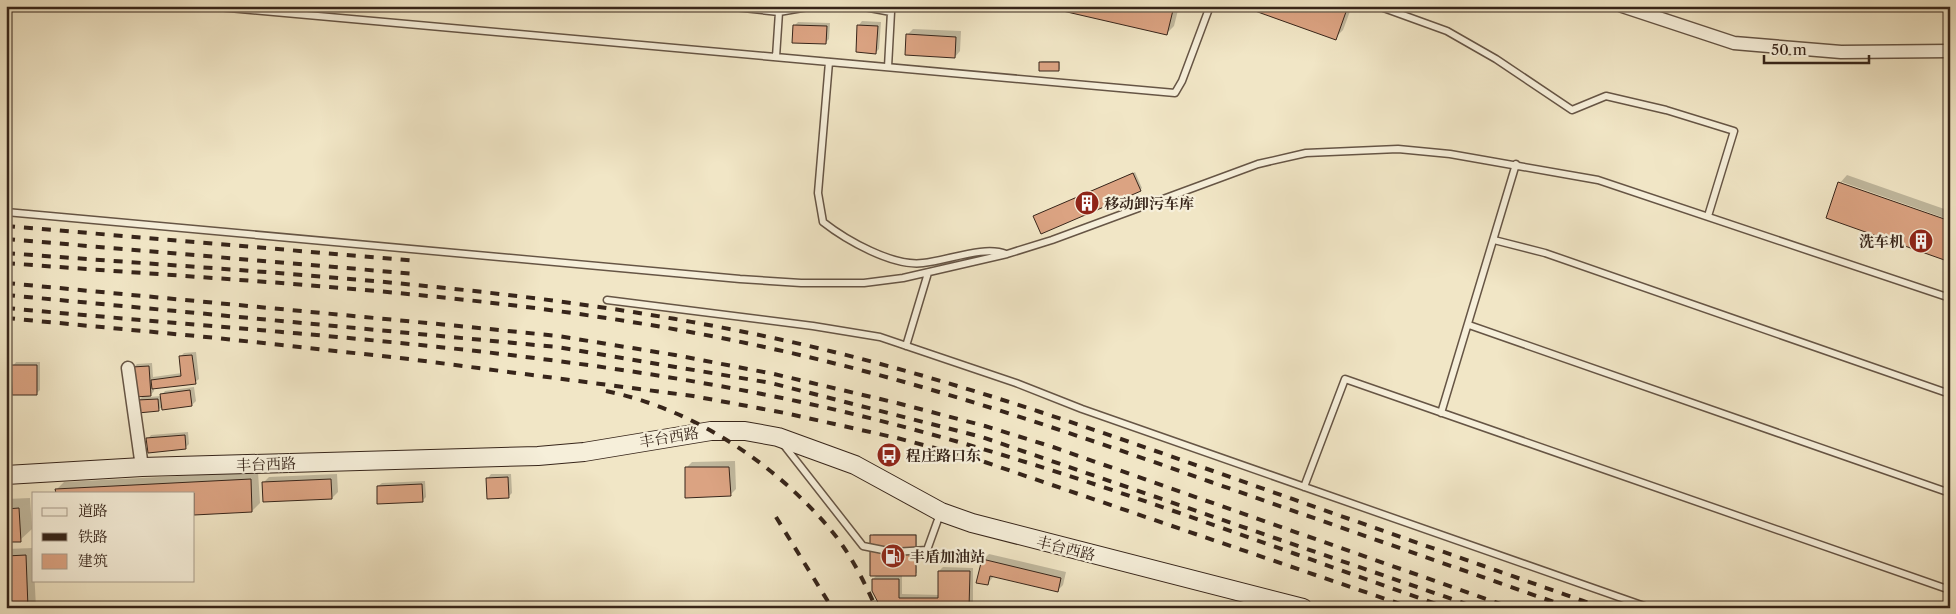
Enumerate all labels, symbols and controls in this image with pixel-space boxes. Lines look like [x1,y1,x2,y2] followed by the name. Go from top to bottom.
[1764,32,1868,64] scale bar
[1771,40,1807,59] text: 50 m
[1074,190,1100,216] building icon: 移动卸污车库
[1104,194,1194,213] place label: 移动卸污车库
[1908,228,1934,254] building icon: 洗车机
[1859,232,1904,251] place label: 洗车机
[638,423,700,451] street label: 丰台西路
[876,442,902,468] bus stop icon: 程庄路口东
[906,446,981,465] place label: 程庄路口东
[236,453,296,475] street label: 丰台西路
[32,492,195,582] legend
[78,501,108,520] text: 道路
[78,527,108,546] text: 铁路
[1035,532,1097,564] street label: 丰台西路
[880,543,906,569] fuel station icon: 丰盾加油站
[910,547,985,566] place label: 丰盾加油站
[78,551,108,570] text: 建筑

